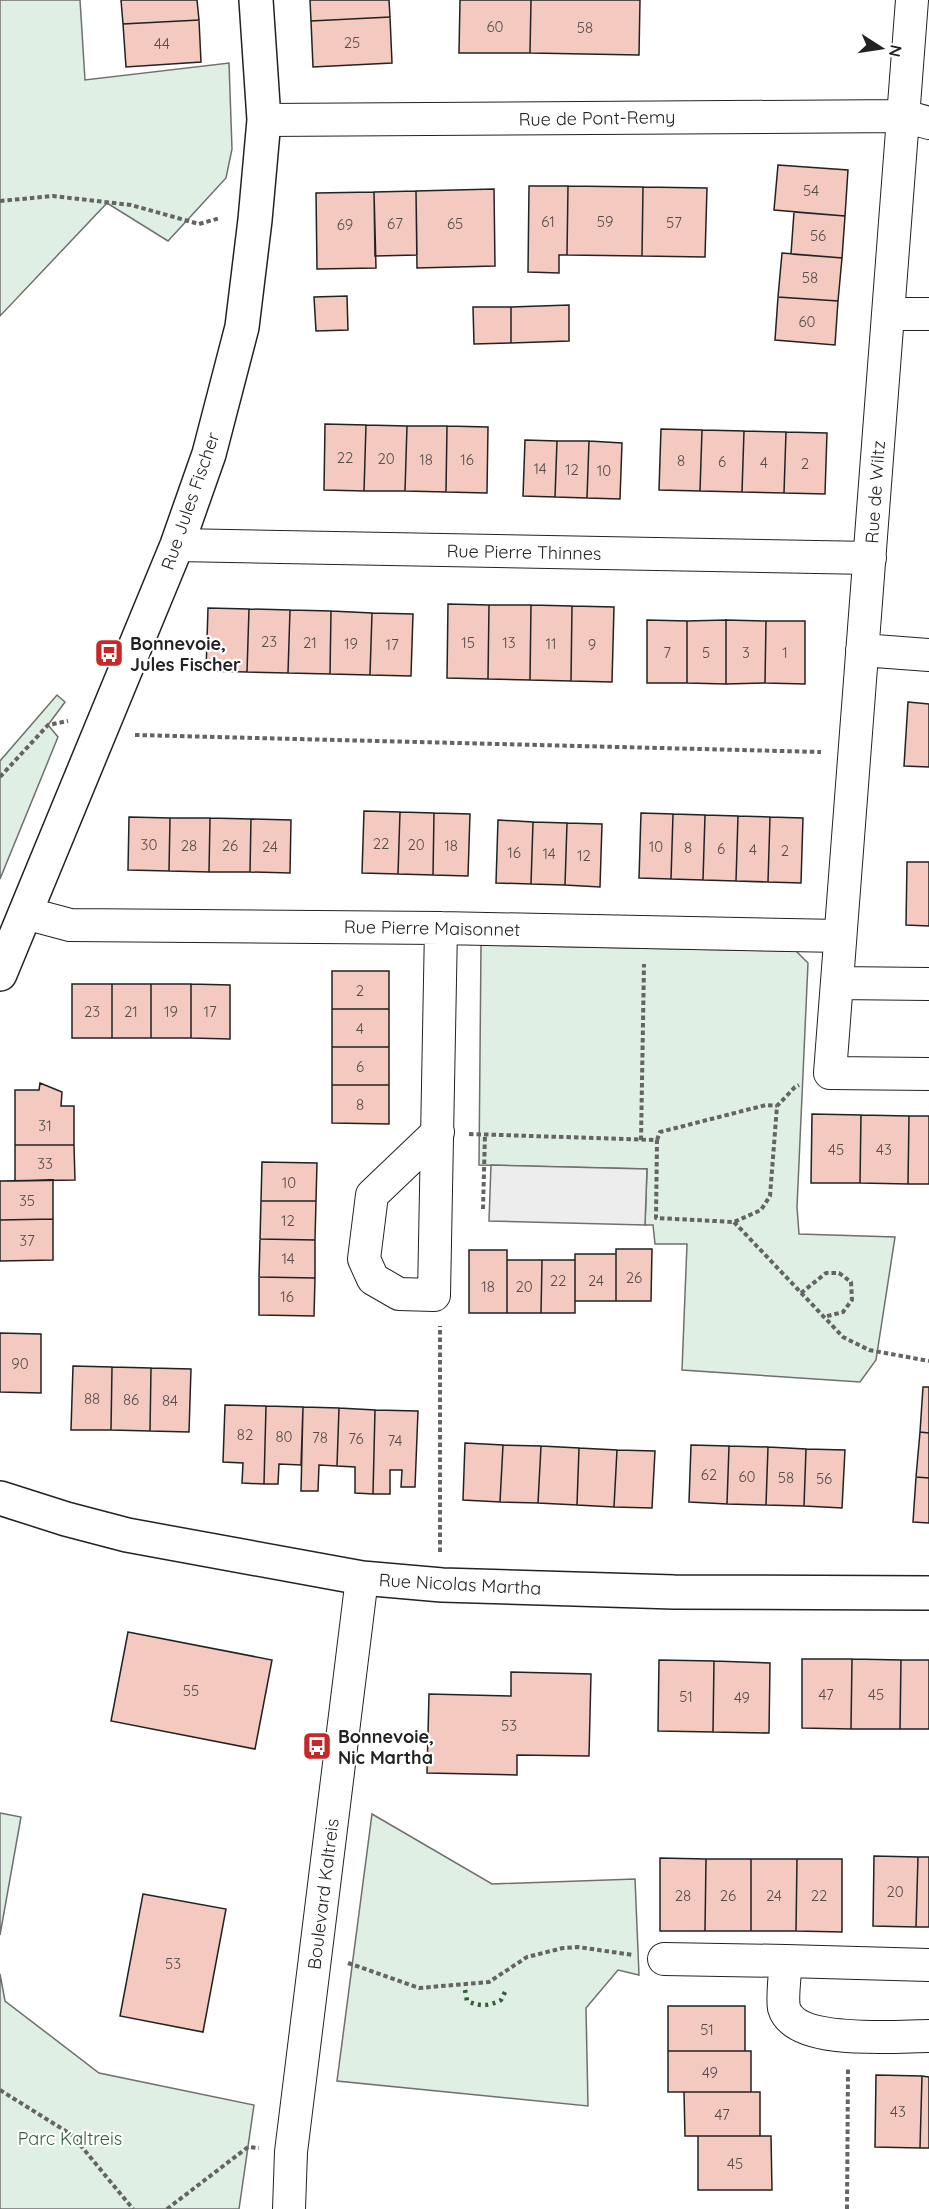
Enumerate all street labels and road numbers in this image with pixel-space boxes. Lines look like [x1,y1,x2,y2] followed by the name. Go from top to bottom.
[518,105,676,131] street label: Rue de Pont-Remy
[156,429,224,573] street label: Rue Jules Fischer
[860,440,890,544] street label: Rue de Wiltz
[446,539,602,565] street label: Rue Pierre Thinnes
[344,915,520,941] street label: Rue Pierre Maisonnet
[378,1568,542,1600] street label: Rue Nicolas Martha
[302,1817,344,1971] street label: Boulevard Kaltreis

